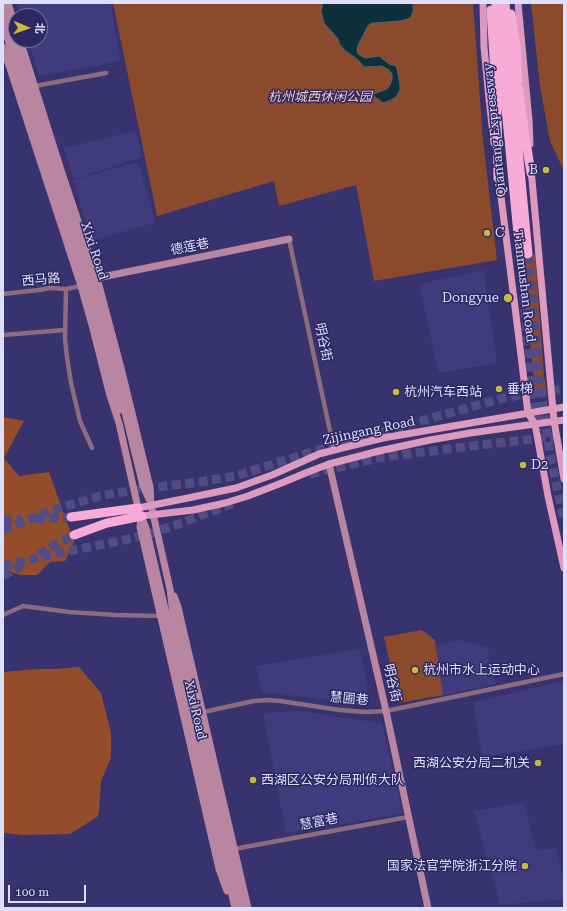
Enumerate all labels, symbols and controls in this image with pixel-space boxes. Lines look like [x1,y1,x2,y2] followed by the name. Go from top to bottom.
[8,8,48,48] north arrow
[33,23,46,34] text: 北
[480,62,510,198] street label: Qiantang Expressway
[268,89,372,105] park label: 杭州城西休闲公园
[529,162,538,178] place label: B
[541,165,551,175] marker: B
[77,220,111,282] street label: Xixi Road
[495,225,504,241] place label: C
[482,228,492,238] marker: C
[509,229,539,343] street label: Tianmushan Road
[169,236,211,258] street label: 德莲巷
[21,271,61,289] street label: 西马路
[442,290,499,306] place label: Dongyue
[502,292,514,304] marker: Dongyue
[311,321,335,363] street label: 明谷街
[507,381,533,397] place label: 垂梯
[404,384,482,400] place label: 杭州汽车西站
[494,384,504,394] marker: 垂梯
[391,387,401,397] marker: 杭州汽车西站
[321,414,417,448] street label: Zijingang Road
[531,457,548,473] place label: D2
[518,460,528,470] marker: D2
[380,662,404,704] street label: 明谷街
[423,662,540,678] place label: 杭州市水上运动中心
[410,665,420,675] marker: 杭州市水上运动中心
[181,679,209,741] street label: Xixi Road
[329,690,369,708] street label: 慧圃巷
[413,755,530,771] place label: 西湖公安分局二机关
[533,758,543,768] marker: 西湖公安分局二机关
[261,772,404,788] place label: 西湖区公安分局刑侦大队
[248,775,258,785] marker: 西湖区公安分局刑侦大队
[298,811,340,833] street label: 慧富巷
[387,858,517,874] place label: 国家法官学院浙江分院
[520,861,530,871] marker: 国家法官学院浙江分院
[10,877,88,903] scale bar
[15,885,49,899] text: 100 m

